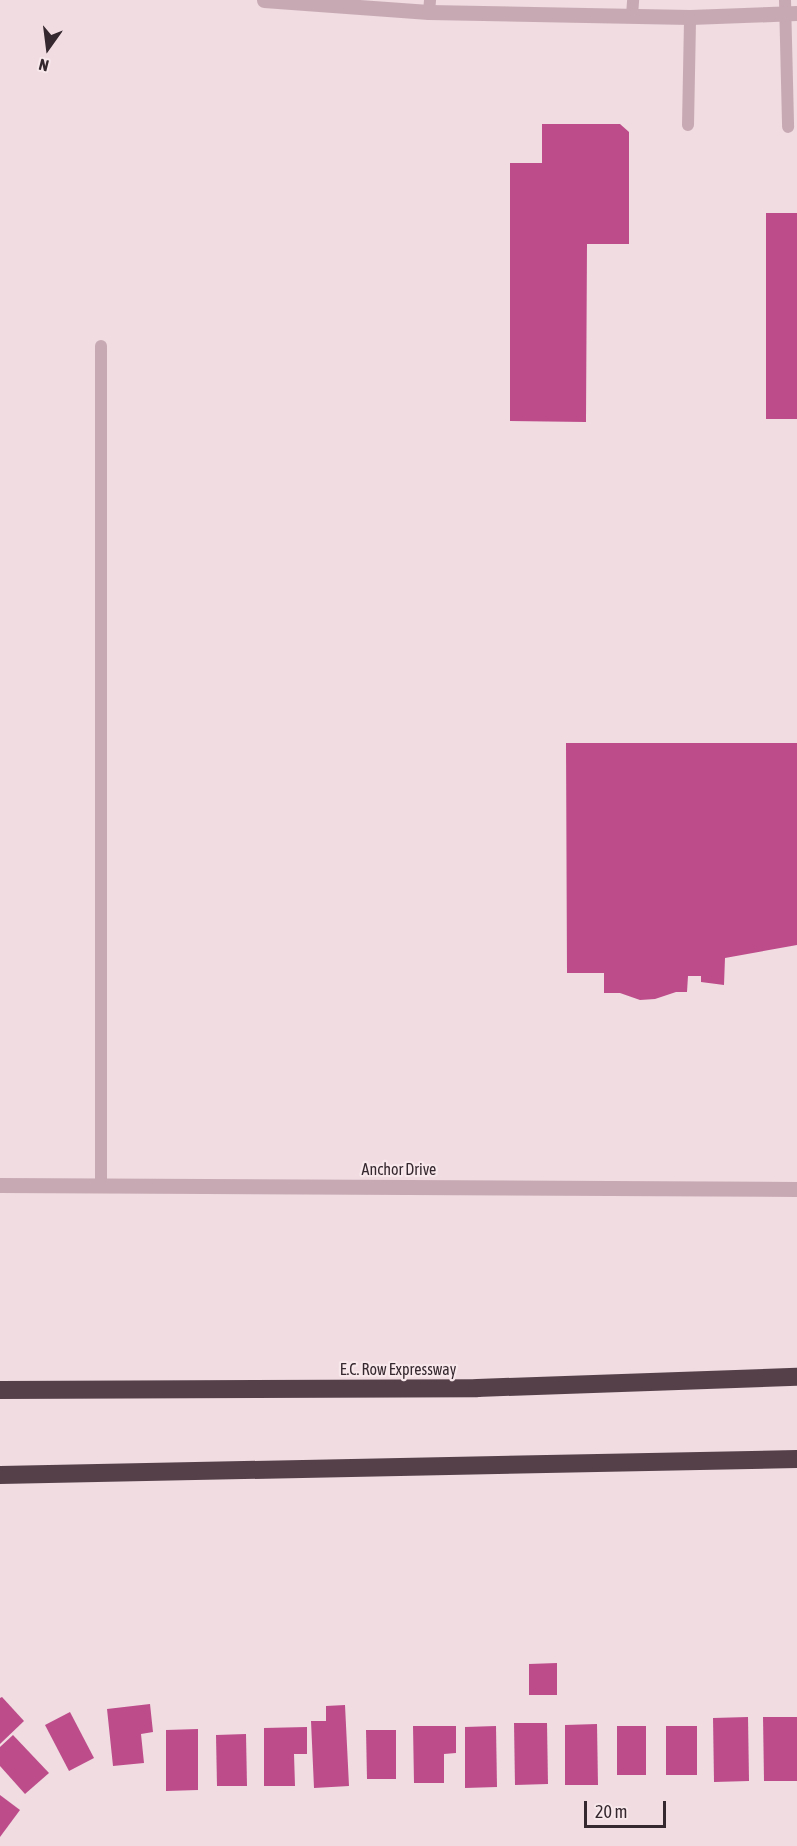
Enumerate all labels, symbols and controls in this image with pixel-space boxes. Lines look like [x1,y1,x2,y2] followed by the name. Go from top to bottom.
[18,18,78,78] north arrow
[37,56,50,75] text: N
[362,1159,436,1179] street label: Anchor Drive
[340,1359,456,1379] street label: E.C. Row Expressway
[587,1789,670,1827] scale bar
[595,1801,627,1822] text: 20 m

